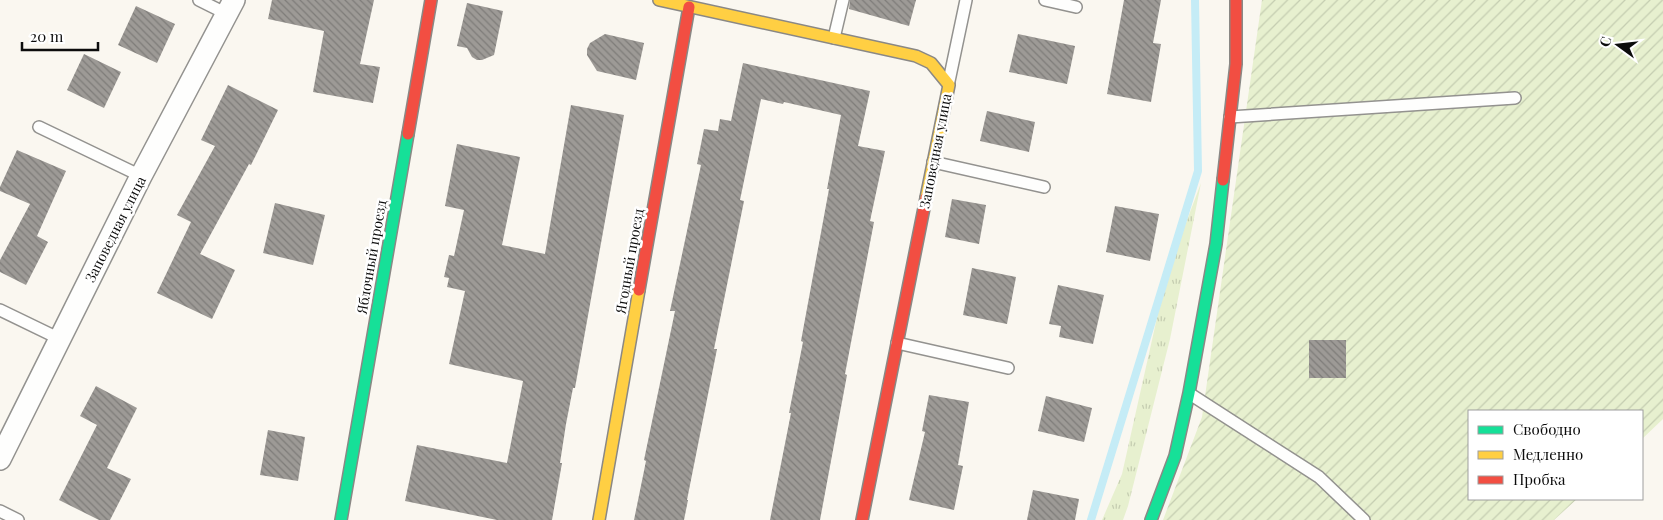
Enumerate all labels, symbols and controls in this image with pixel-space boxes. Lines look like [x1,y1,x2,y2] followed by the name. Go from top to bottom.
[22,20,99,52] scale bar
[1593,20,1643,70] north arrow
[30,26,64,46] text: 20 m
[1595,34,1615,49] text: С
[915,92,955,210] street label: Заповедная улица
[80,173,150,285] street label: Заповедная улица
[351,198,390,316] street label: Яблочный проезд
[610,206,648,316] street label: Ягодный проезд
[1468,410,1643,500] legend
[1513,419,1581,439] text: Свободно
[1513,444,1583,464] text: Медленно
[1513,469,1566,489] text: Пробка

